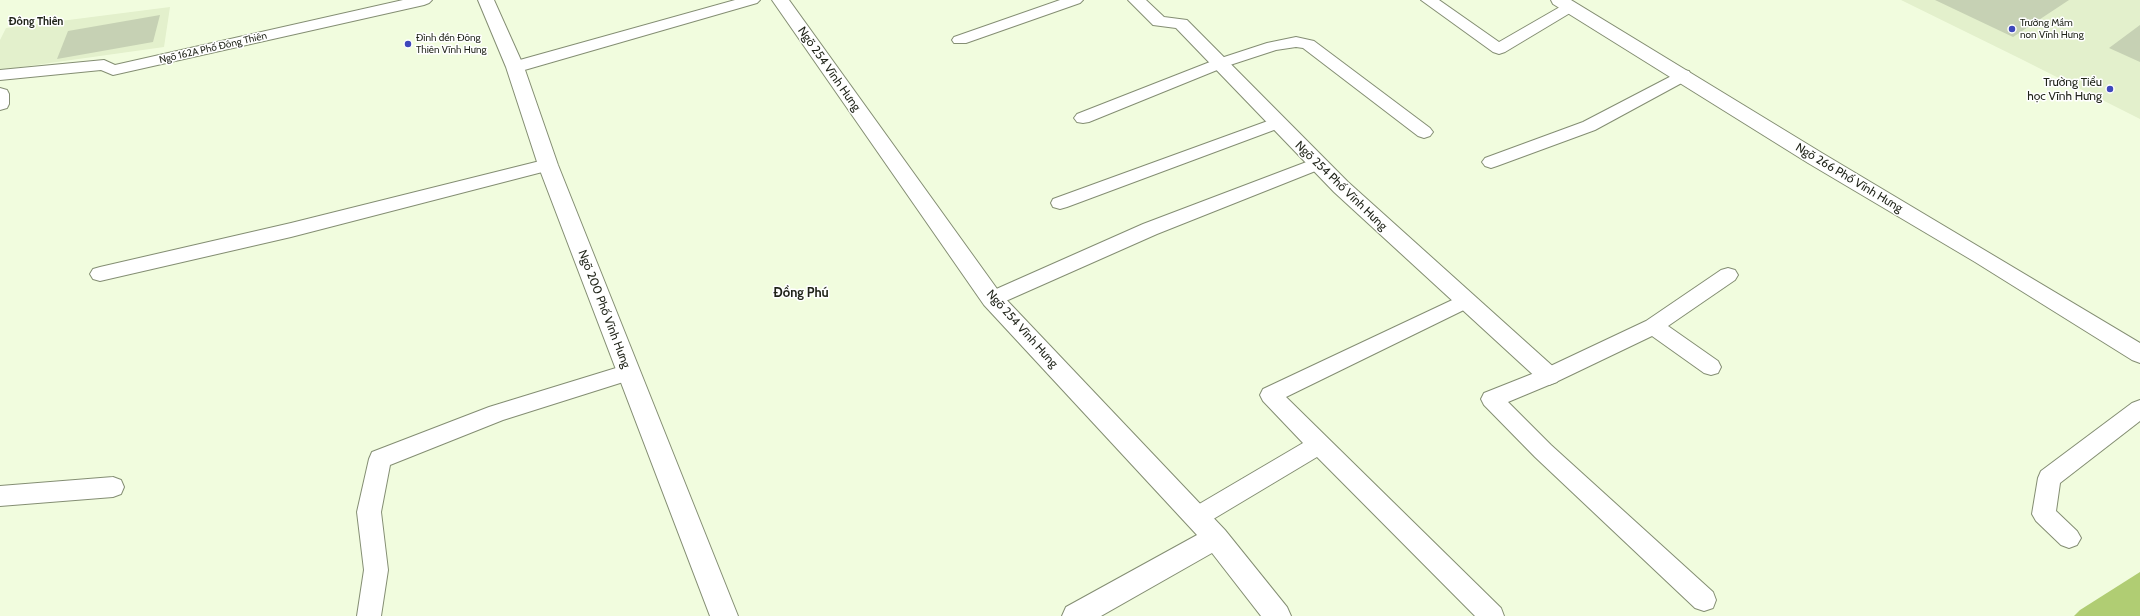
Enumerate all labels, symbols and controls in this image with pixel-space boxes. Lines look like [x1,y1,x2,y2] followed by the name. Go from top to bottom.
[9,15,63,29] district label: Đông Thiên
[2020,17,2084,40] place label: Trường Mầm non Vĩnh Hưng
[795,24,863,114] street label: Ngõ 254 Vĩnh Hưng
[2007,24,2017,34] marker: Trường Mầm non Vĩnh Hưng
[158,30,268,66] street label: Ngõ 162A Phố Đông Thiên
[416,32,486,56] place label: Đình đền Đông Thiên Vĩnh Hưng
[403,39,413,49] marker: Đình đền Đông Thiên Vĩnh Hưng
[2027,75,2102,103] place label: Trường Tiểu học Vĩnh Hưng
[2105,84,2115,94] marker: Trường Tiểu học Vĩnh Hưng
[1292,138,1390,234] street label: Ngõ 254 Phố Vĩnh Hưng
[1793,140,1905,216] street label: Ngõ 266 Phố Vĩnh Hưng
[575,248,633,370] street label: Ngõ 200 Phố Vĩnh Hưng
[773,285,829,301] district label: Đồng Phú
[983,287,1061,371] street label: Ngõ 254 Vĩnh Hưng

